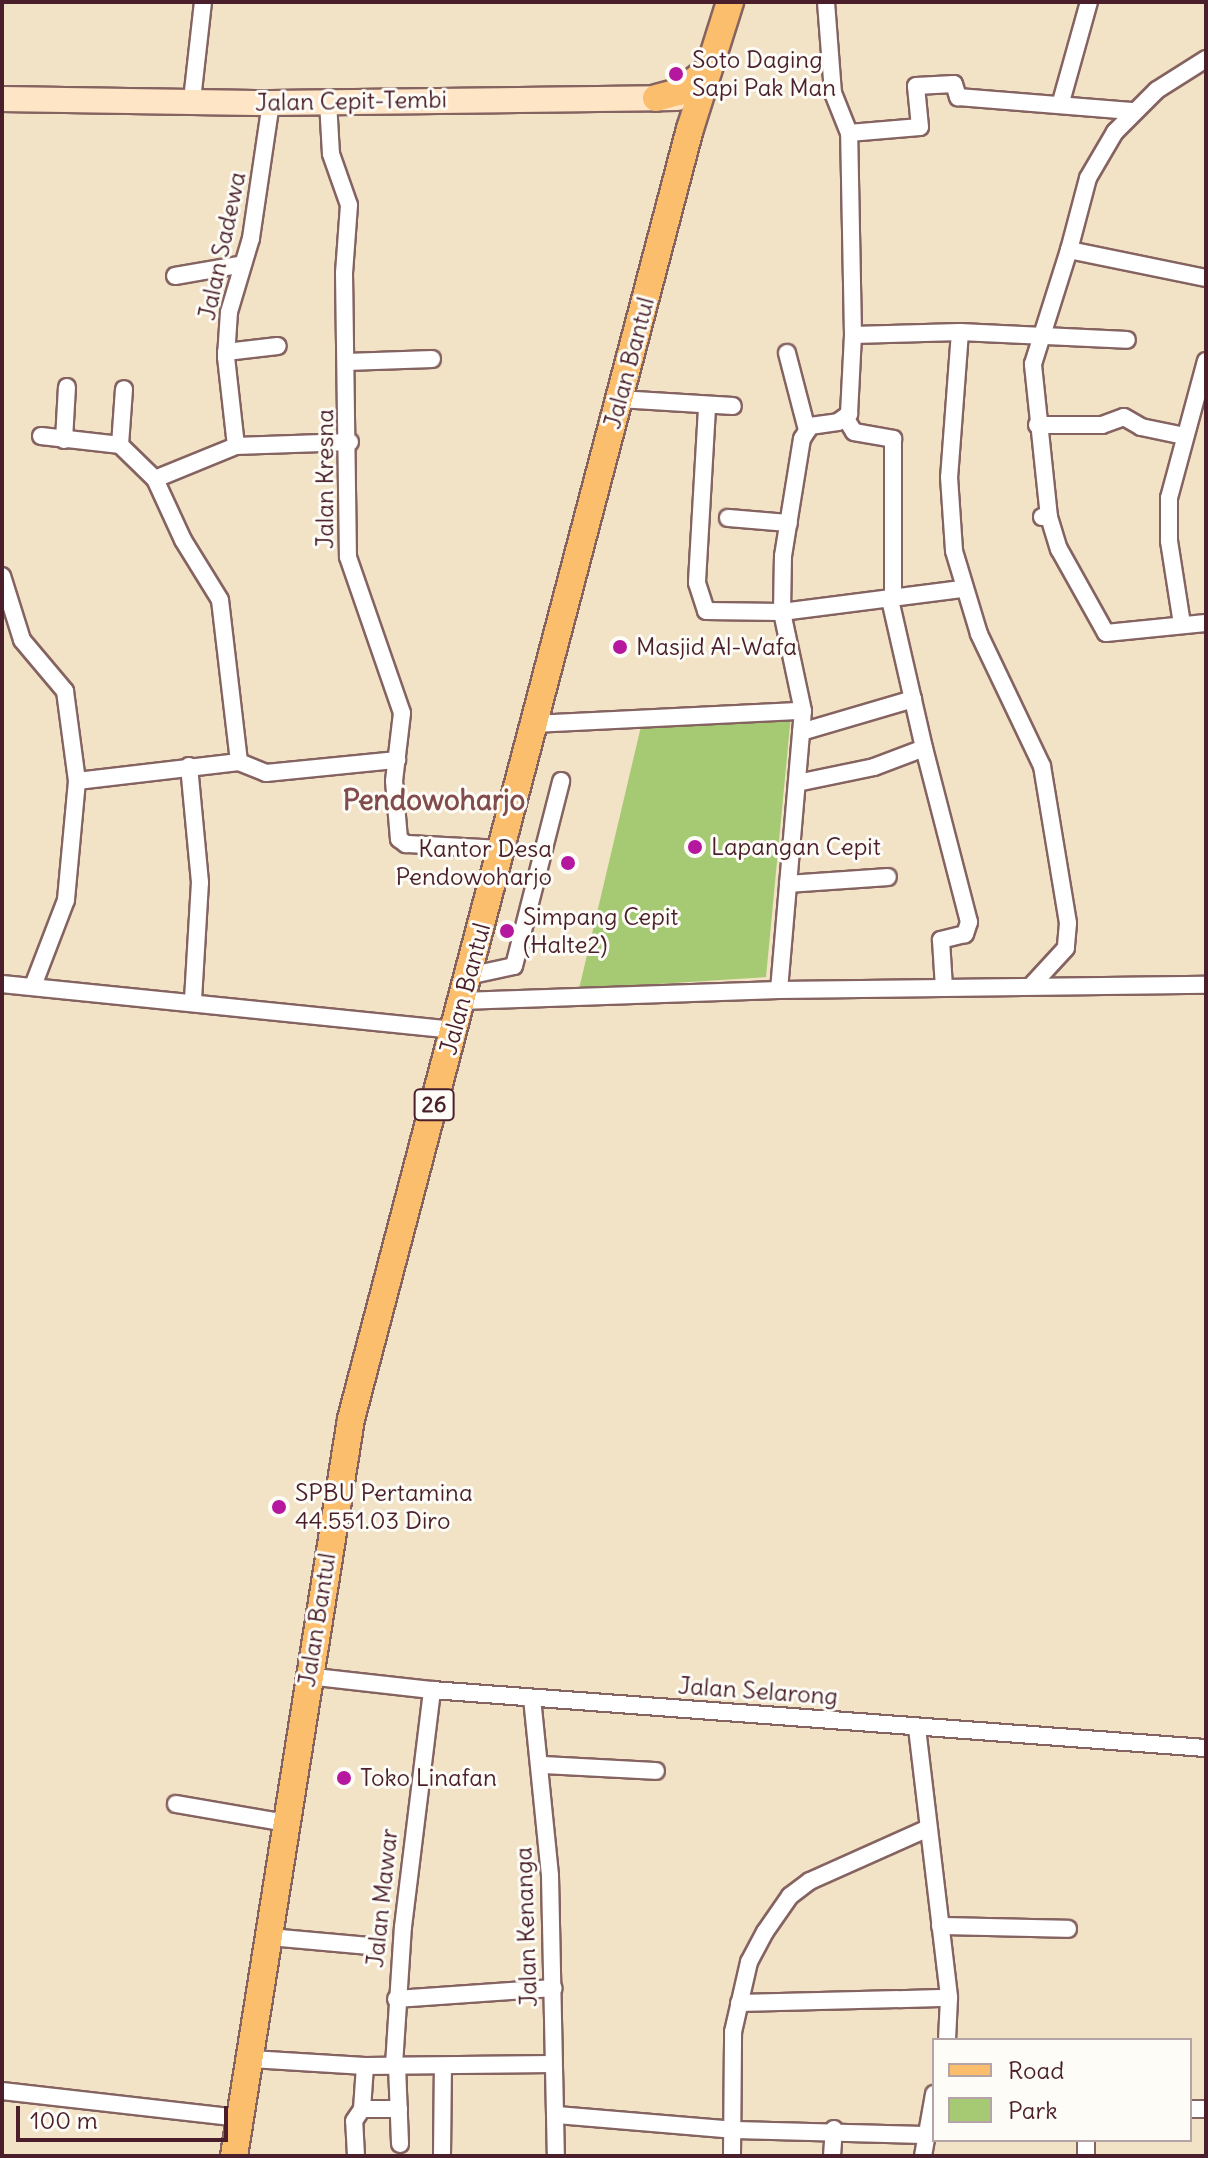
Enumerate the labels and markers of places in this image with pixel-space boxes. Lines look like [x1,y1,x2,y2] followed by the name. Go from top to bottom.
[692,46,836,102] place label: Soto Daging Sapi Pak Man
[667,65,685,83] marker: Soto Daging Sapi Pak Man
[636,633,797,661] place label: Masjid Al-Wafa
[611,638,629,656] marker: Masjid Al-Wafa
[711,833,881,861] place label: Lapangan Cepit
[396,835,552,891] place label: Kantor Desa Pendowoharjo
[686,838,704,856] marker: Lapangan Cepit
[559,854,577,872] marker: Kantor Desa Pendowoharjo
[523,903,678,959] place label: Simpang Cepit (Halte2)
[498,922,516,940] marker: Simpang Cepit (Halte2)
[295,1479,473,1535] place label: SPBU Pertamina 44.551.03 Diro
[270,1498,288,1516] marker: SPBU Pertamina 44.551.03 Diro
[360,1764,497,1792] place label: Toko Linafan
[335,1769,353,1787] marker: Toko Linafan

